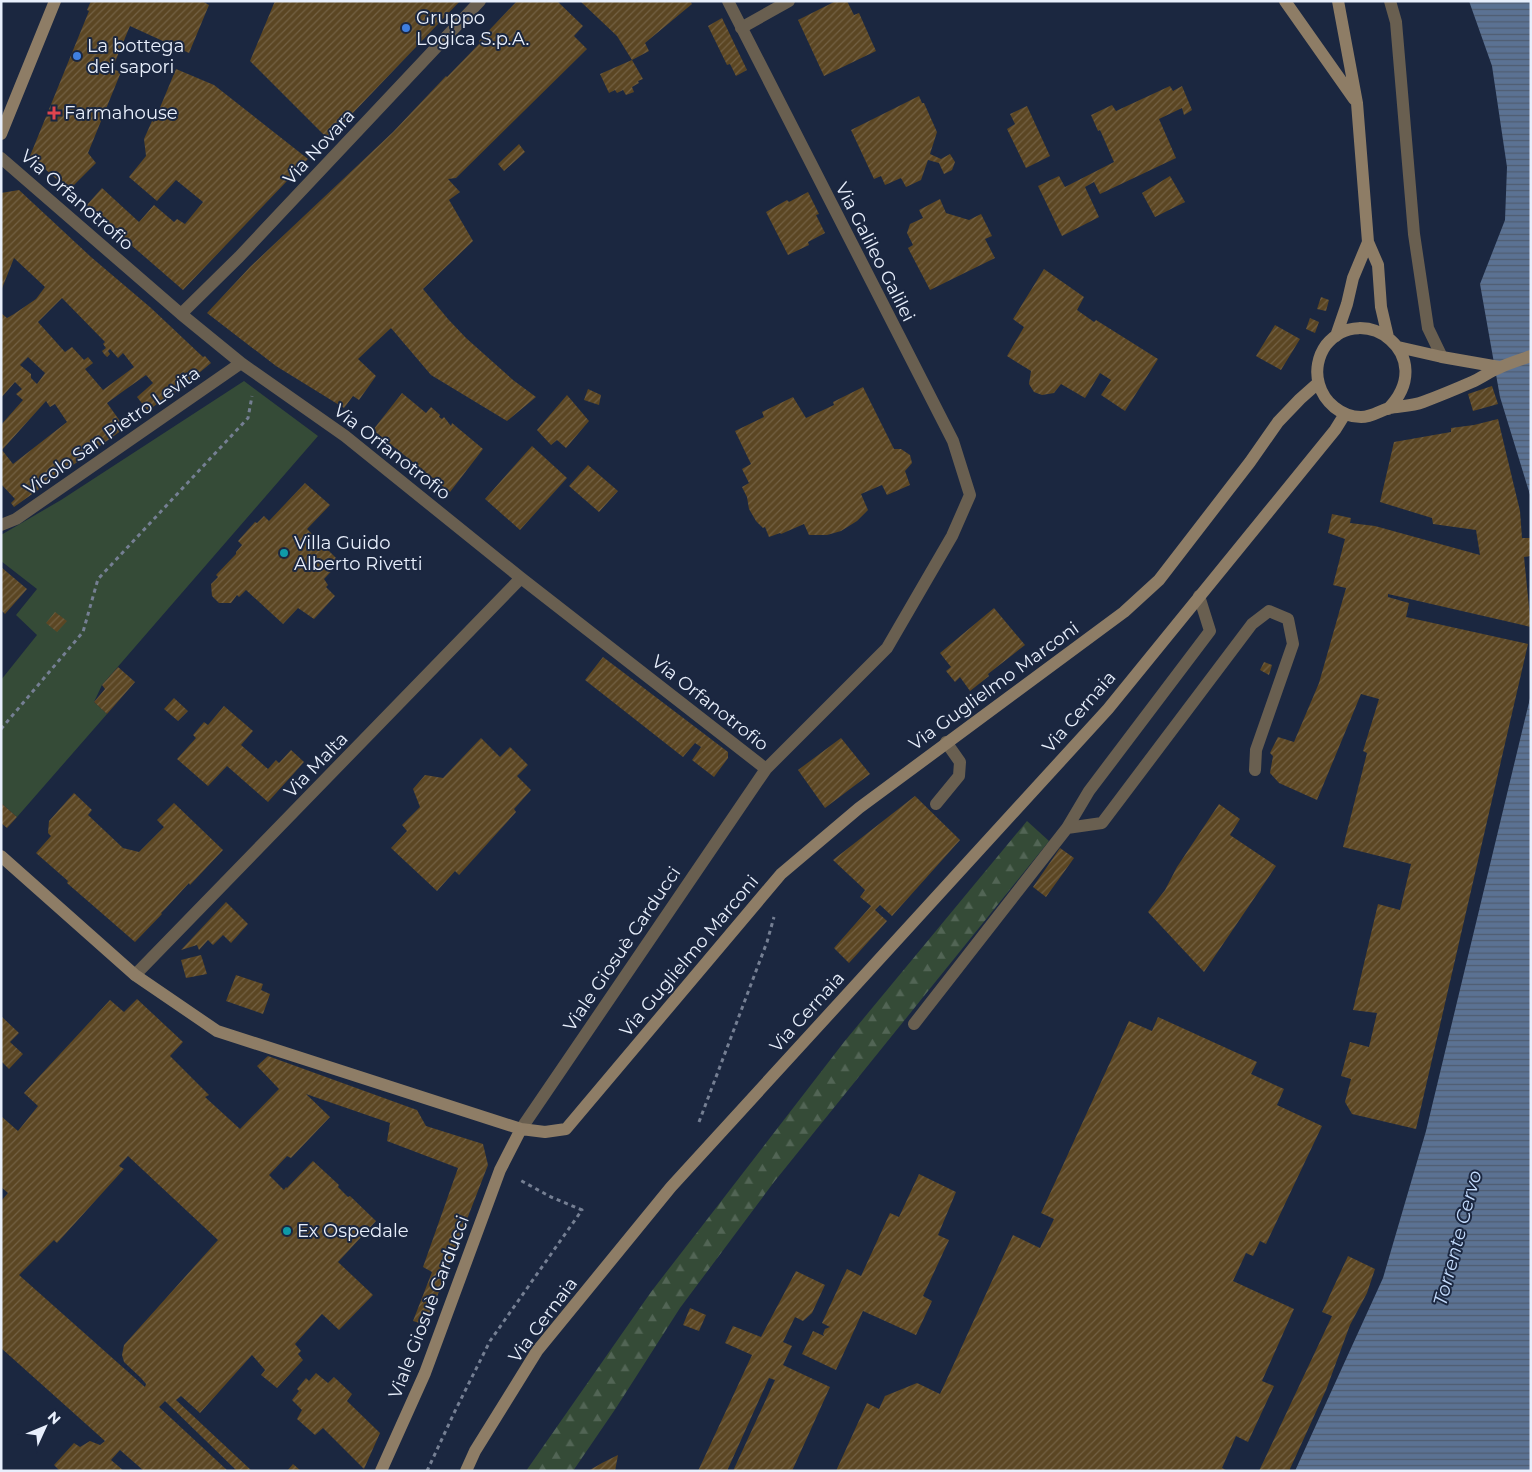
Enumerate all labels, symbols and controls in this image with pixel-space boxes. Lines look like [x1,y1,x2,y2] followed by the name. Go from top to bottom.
[416,7,529,50] place label: Gruppo Logica S.p.A.
[400,22,412,34] marker: Gruppo Logica S.p.A.
[87,35,184,78] place label: La bottega dei sapori
[71,50,83,62] marker: La bottega dei sapori
[64,102,178,124] place label: Farmahouse
[278,105,360,189] street label: Via Novara
[48,107,60,119] marker: Farmahouse
[16,145,138,255] street label: Via Orfanotrofio
[830,179,920,325] street label: Via Galileo Galilei
[20,362,204,500] street label: Vicolo San Pietro Levita
[329,399,455,505] street label: Via Orfanotrofio
[294,532,423,575] place label: Villa Guido Alberto Rivetti
[278,547,290,559] marker: Villa Guido Alberto Rivetti
[905,617,1083,755] street label: Via Guglielmo Marconi
[647,650,773,756] street label: Via Orfanotrofio
[1038,667,1120,757] street label: Via Cernaia
[279,728,353,802] street label: Via Malta
[559,862,685,1036] street label: Viale Giosuè Carducci
[615,871,763,1041] street label: Via Guglielmo Marconi
[765,967,849,1057] street label: Via Cernaia
[1428,1168,1487,1308] water label: Torrente Cervo
[384,1213,474,1401] street label: Viale Giosuè Carducci
[297,1220,409,1242] place label: Ex Ospedale
[281,1225,293,1237] marker: Ex Ospedale
[504,1273,582,1367] street label: Via Cernaia
[20,1402,70,1452] north arrow
[44,1408,65,1428] text: N

